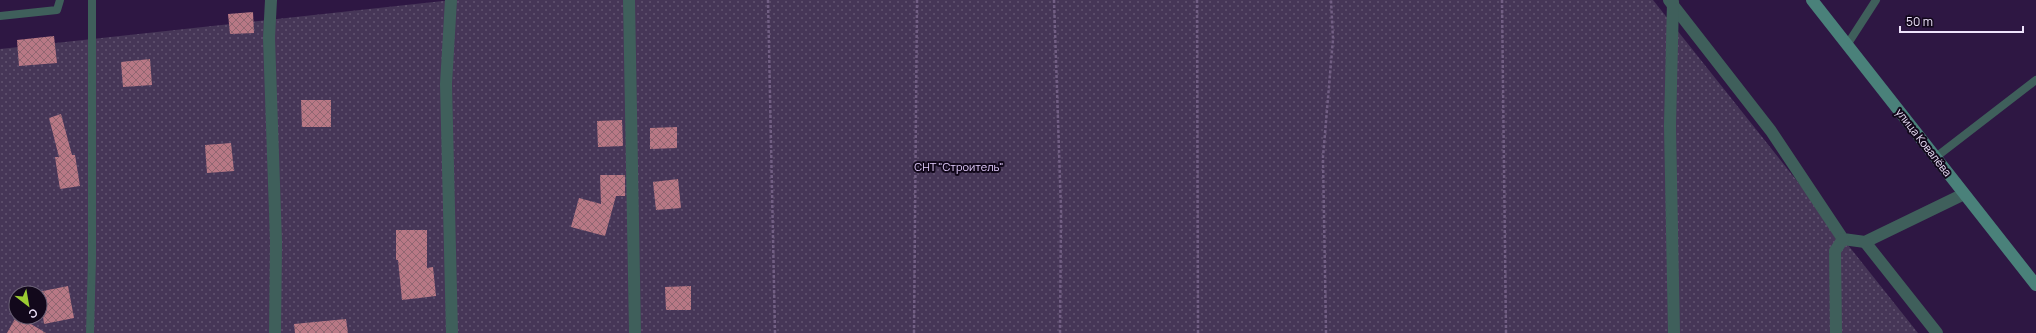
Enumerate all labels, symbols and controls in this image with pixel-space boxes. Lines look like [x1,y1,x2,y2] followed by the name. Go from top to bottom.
[1900,8,2023,34] scale bar
[1906,13,1933,30] text: 50 m
[1893,105,1955,179] street label: улица Ковалёва
[914,159,1004,174] park label: СНТ "Строитель"
[8,285,48,325] north arrow
[26,305,41,323] text: С

